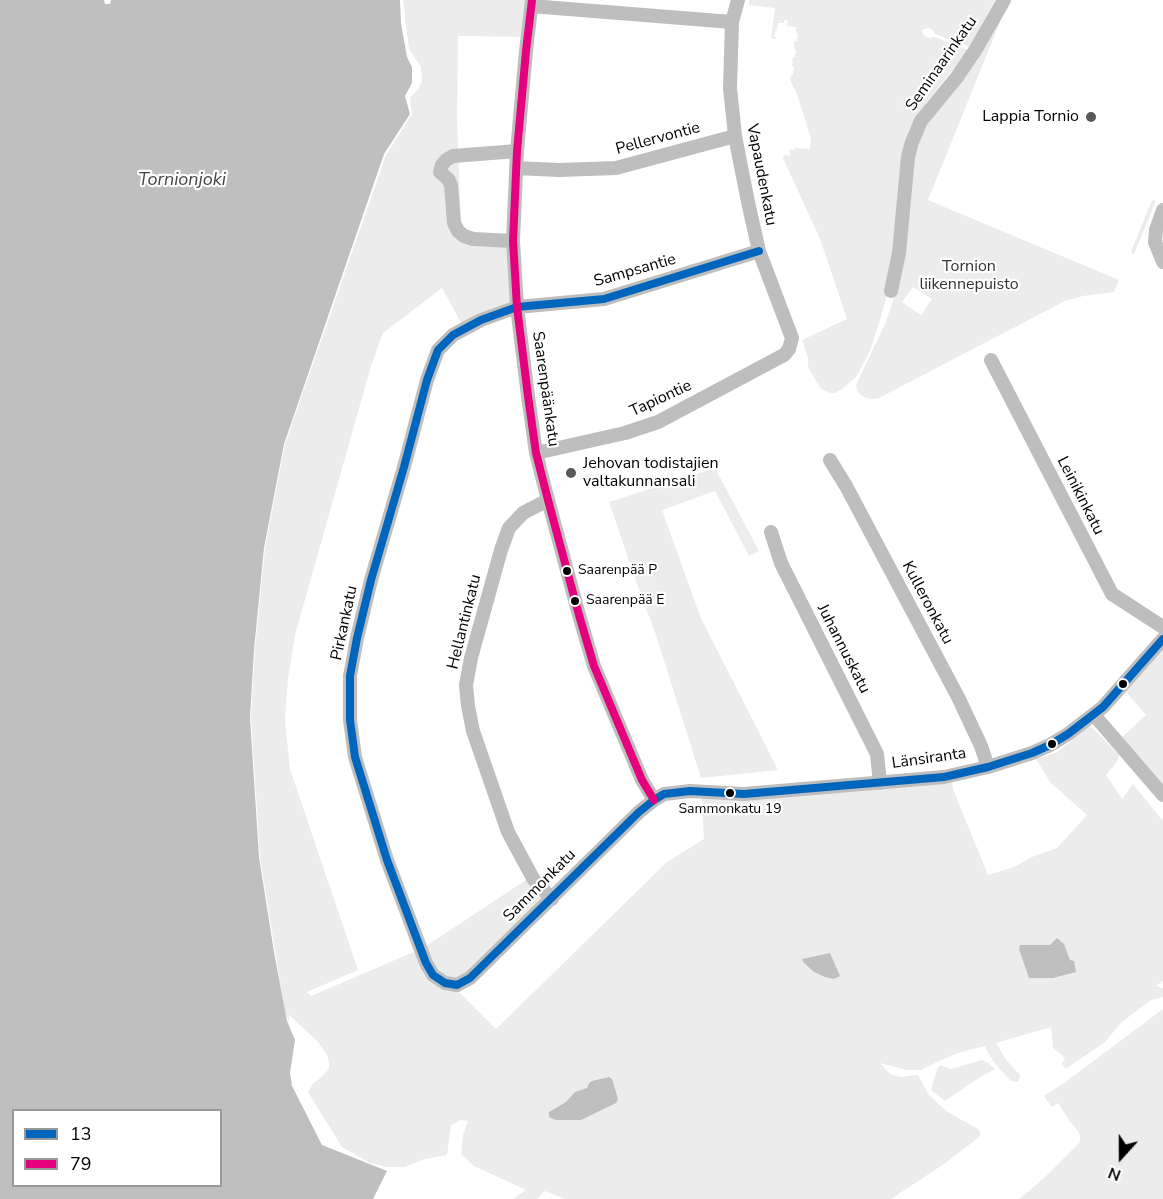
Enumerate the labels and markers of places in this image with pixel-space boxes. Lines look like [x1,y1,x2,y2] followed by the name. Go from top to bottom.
[982,107,1079,127] place label: Lappia Tornio
[1084,110,1098,124] marker: Lappia Tornio
[583,454,719,492] place label: Jehovan todistajien valtakunnansali
[564,466,578,480] marker: Jehovan todistajien valtakunnansali
[578,563,657,579] place label: Saarenpää P
[561,565,573,577] marker: Saarenpää P
[586,593,665,609] place label: Saarenpää E
[569,595,581,607] marker: Saarenpää E
[1117,678,1129,690] unlabelled marker
[1046,738,1058,750] unlabelled marker
[724,787,736,799] marker: Sammonkatu 19
[678,802,782,818] place label: Sammonkatu 19

